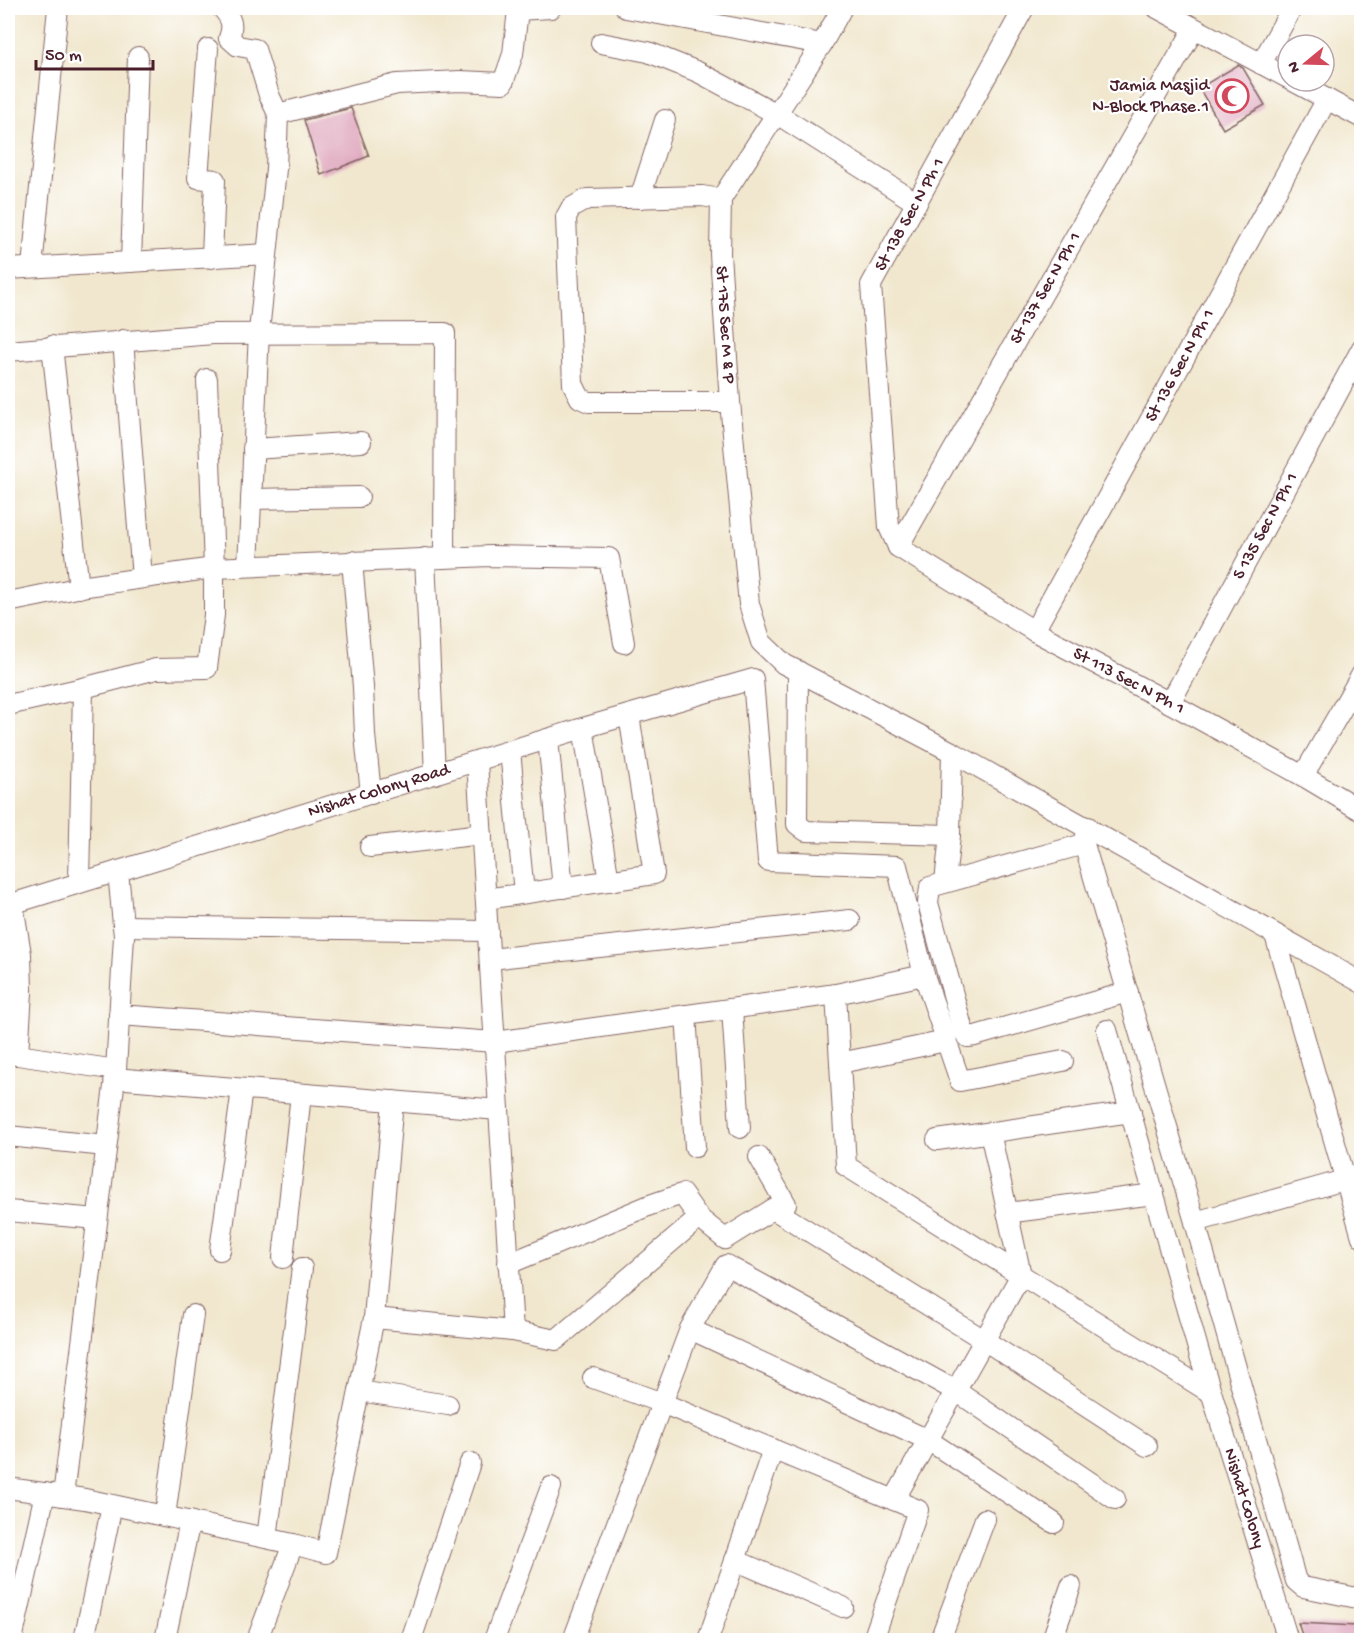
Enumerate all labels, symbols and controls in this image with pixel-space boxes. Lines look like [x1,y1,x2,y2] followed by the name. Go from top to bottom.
[36,33,153,71] scale bar
[1276,33,1336,93] north arrow
[45,46,82,67] text: 50 m
[1284,58,1306,75] text: N
[1092,76,1210,118] place label: Jamia Masjid N-Block Phase.1
[1214,78,1250,114] mosque icon: Jamia Masjid N-Block Phase.1
[870,154,950,275] street label: St 138 Sec N Ph 1
[1006,229,1086,348] street label: St 137 Sec N Ph 1
[710,265,739,385] street label: St 175 Sec M & P
[1141,306,1220,426] street label: St 136 Sec N Ph 1
[1228,469,1303,583] street label: S 135 Sec N Ph 1
[1069,643,1188,719] street label: St 113 Sec N Ph 1
[305,759,454,823] street label: Nishat Colony Road
[1219,1446,1269,1551] street label: Nishat Colony

